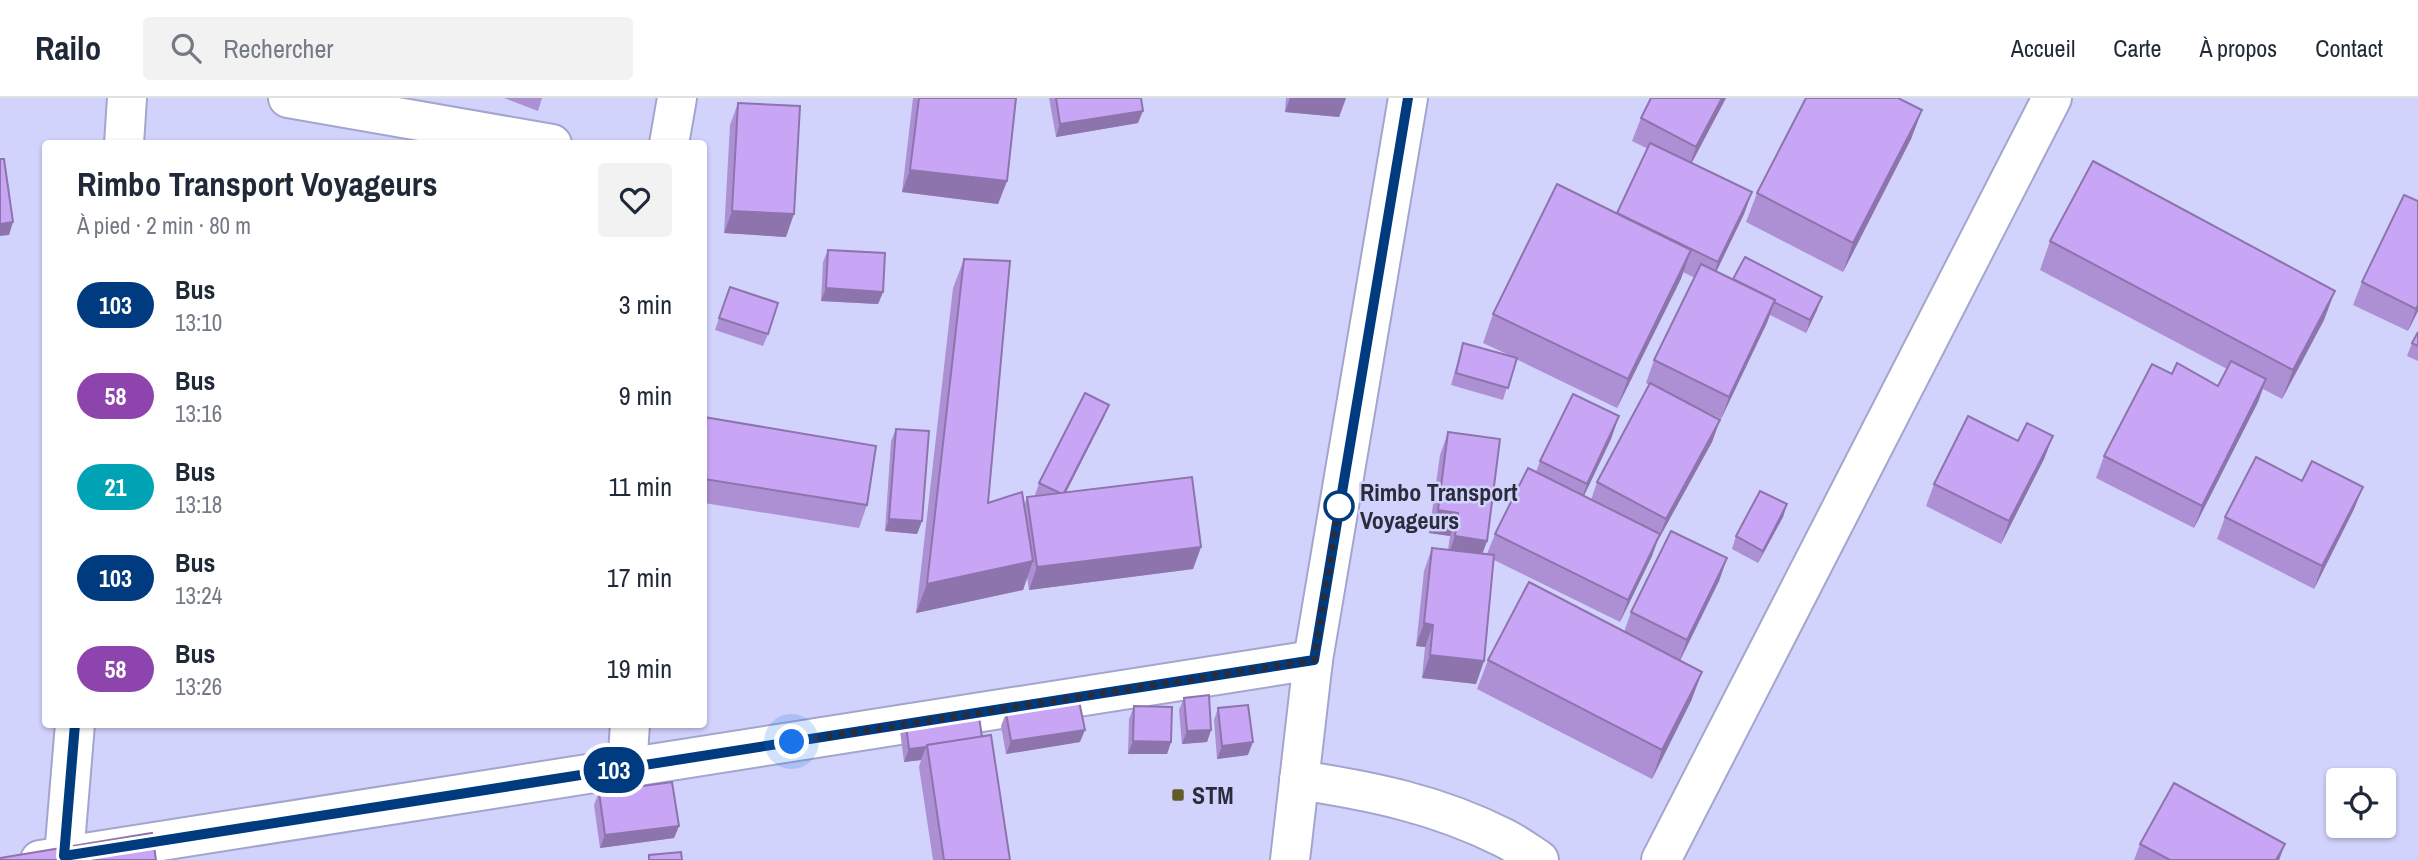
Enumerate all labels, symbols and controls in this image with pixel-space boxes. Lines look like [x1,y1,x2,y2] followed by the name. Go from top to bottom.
[143,17,633,80] search box
[35,26,101,70] text: Railo
[167,29,205,67] icon: search
[223,31,333,66] text: Rechercher
[2011,32,2075,64] text: Accueil
[2113,32,2161,64] text: Carte
[2199,32,2277,64] text: À propos
[2315,32,2383,64] text: Contact
[77,162,437,206] text: Rimbo Transport Voyageurs
[598,163,672,237] button: heart
[77,210,251,241] text: À pied · 2 min · 80 m
[175,272,215,307] text: Bus
[619,287,672,322] text: 3 min
[99,289,132,321] text: 103
[175,307,222,338] text: 13:10
[175,363,215,398] text: Bus
[619,378,672,413] text: 9 min
[105,380,126,412] text: 58
[175,398,222,429] text: 13:16
[175,454,215,489] text: Bus
[608,469,672,504] text: 11 min
[105,471,126,503] text: 21
[1360,476,1518,536] place label: Rimbo Transport Voyageurs
[175,489,222,520] text: 13:18
[1324,491,1354,521] marker: Rimbo Transport Voyageurs
[175,545,215,580] text: Bus
[607,560,672,595] text: 17 min
[99,562,132,594] text: 103
[175,580,222,611] text: 13:24
[175,636,215,671] text: Bus
[607,651,672,686] text: 19 min
[105,653,126,685] text: 58
[175,671,222,702] text: 13:26
[774,724,809,759] your location
[574,747,654,793] line badge: 103
[598,754,630,786] text: 103
[2326,768,2396,838] map controls
[2326,768,2396,838] button: locate
[1192,779,1234,811] place label: STM
[1170,787,1186,803] marker: STM

